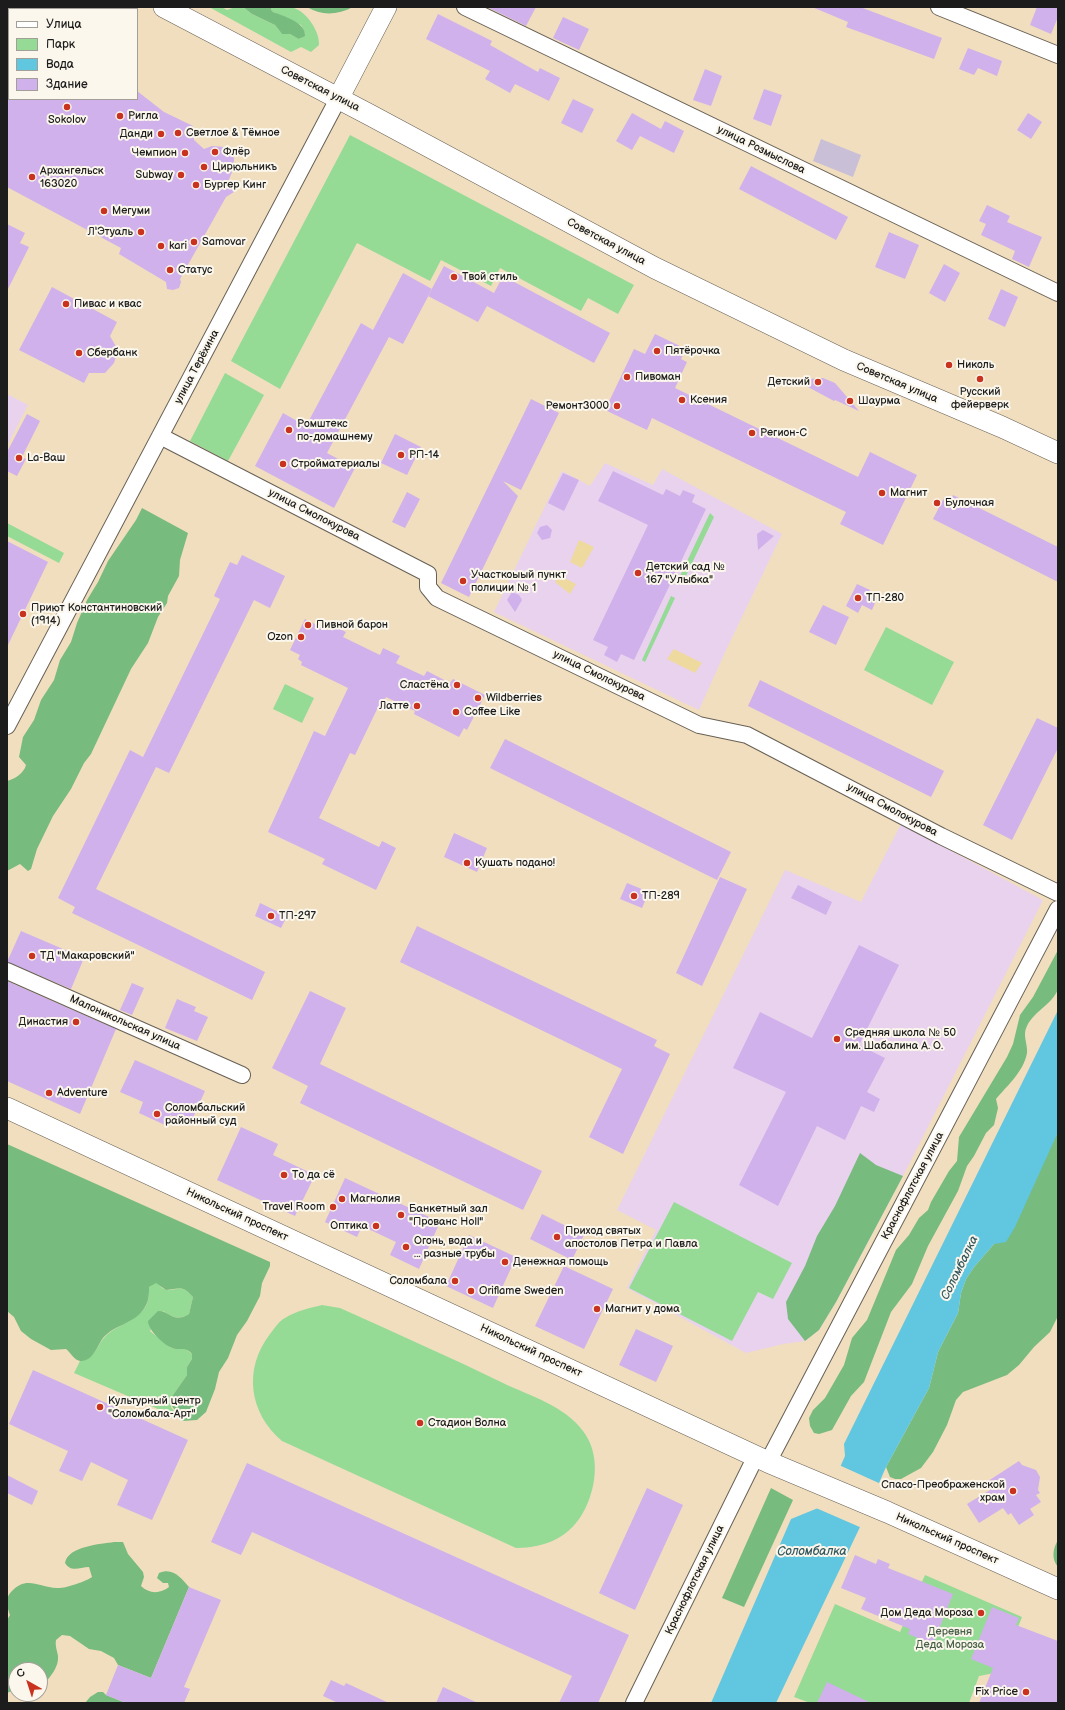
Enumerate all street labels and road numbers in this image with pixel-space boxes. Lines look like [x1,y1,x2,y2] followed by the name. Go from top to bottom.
[278,63,362,115] street label: Советская улица
[715,123,807,177] street label: улица Розмыслова
[564,216,648,268] street label: Советская улица
[172,328,222,406] street label: улица Терёхина
[854,360,940,406] street label: Советская улица
[266,486,362,544] street label: улица Смолокурова
[551,648,647,704] street label: улица Смолокурова
[844,780,940,840] street label: улица Смолокурова
[67,993,183,1053] street label: Малоникольская улица
[879,1130,947,1242] street label: Краснофлотская улица
[184,1186,290,1244] street label: Никольский проспект
[478,1322,584,1380] street label: Никольский проспект
[894,1510,1000,1568] street label: Никольский проспект
[663,1523,727,1637] street label: Краснофлотская улица

